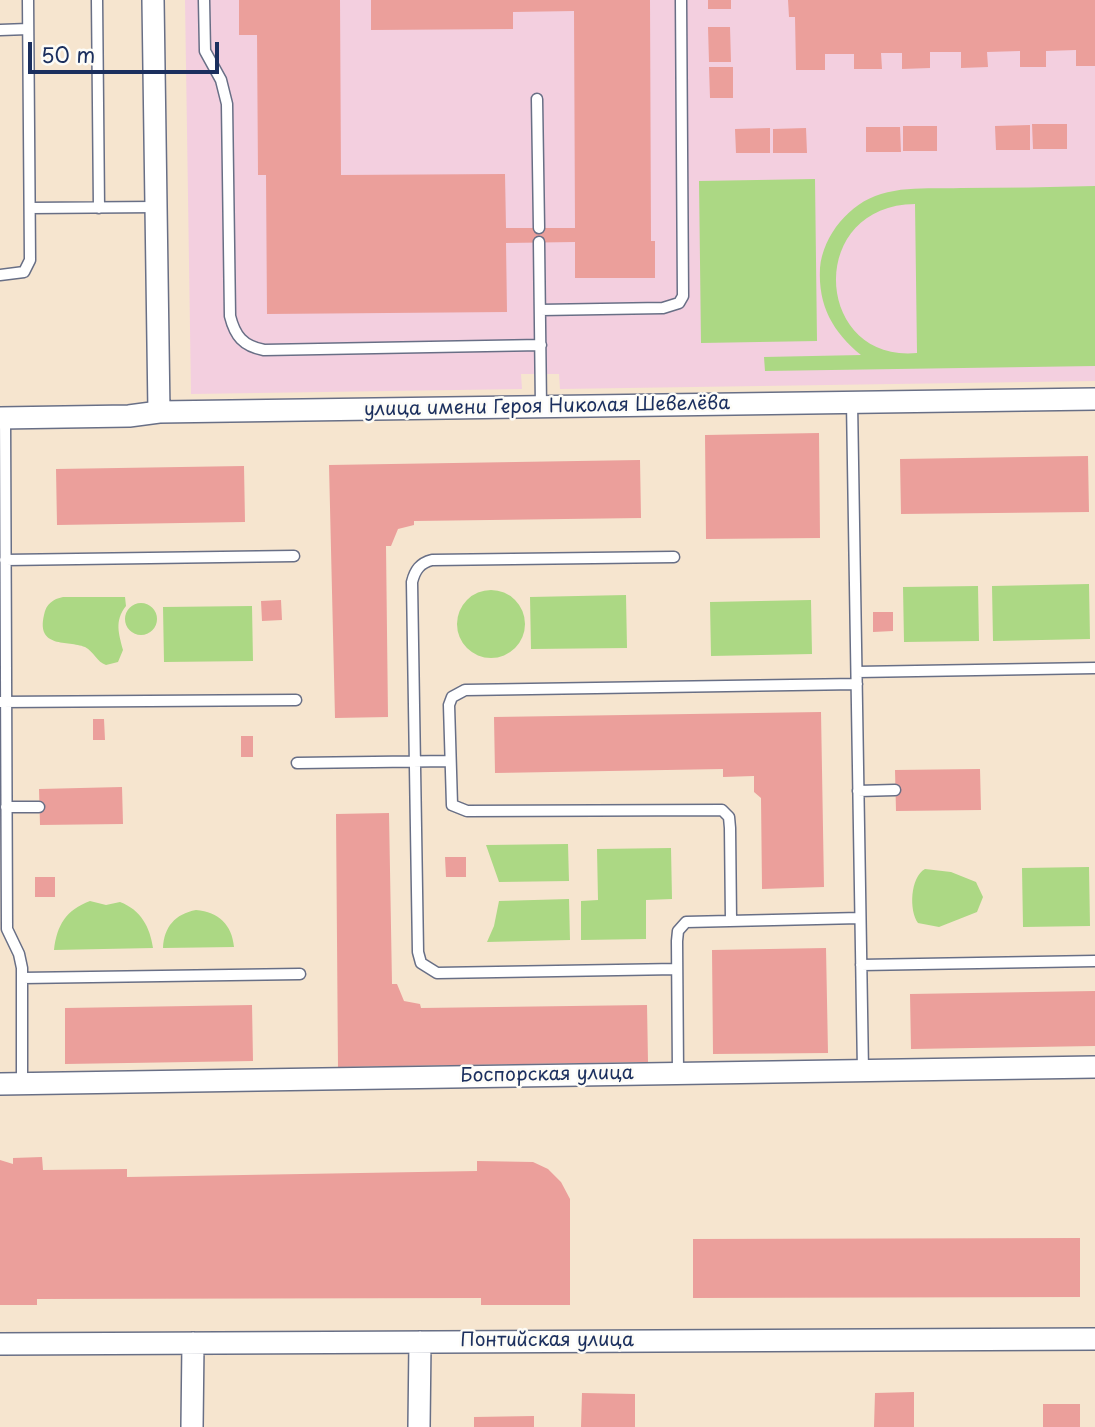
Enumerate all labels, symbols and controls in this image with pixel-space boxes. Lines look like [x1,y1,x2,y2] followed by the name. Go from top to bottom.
[32,28,222,72] scale bar
[41,38,95,70] text: 50 m
[364,392,730,422] street label: улица имени Героя Николая Шевелёва
[460,1062,634,1088] street label: Боспорская улица
[460,1330,634,1352] street label: Понтийская улица

